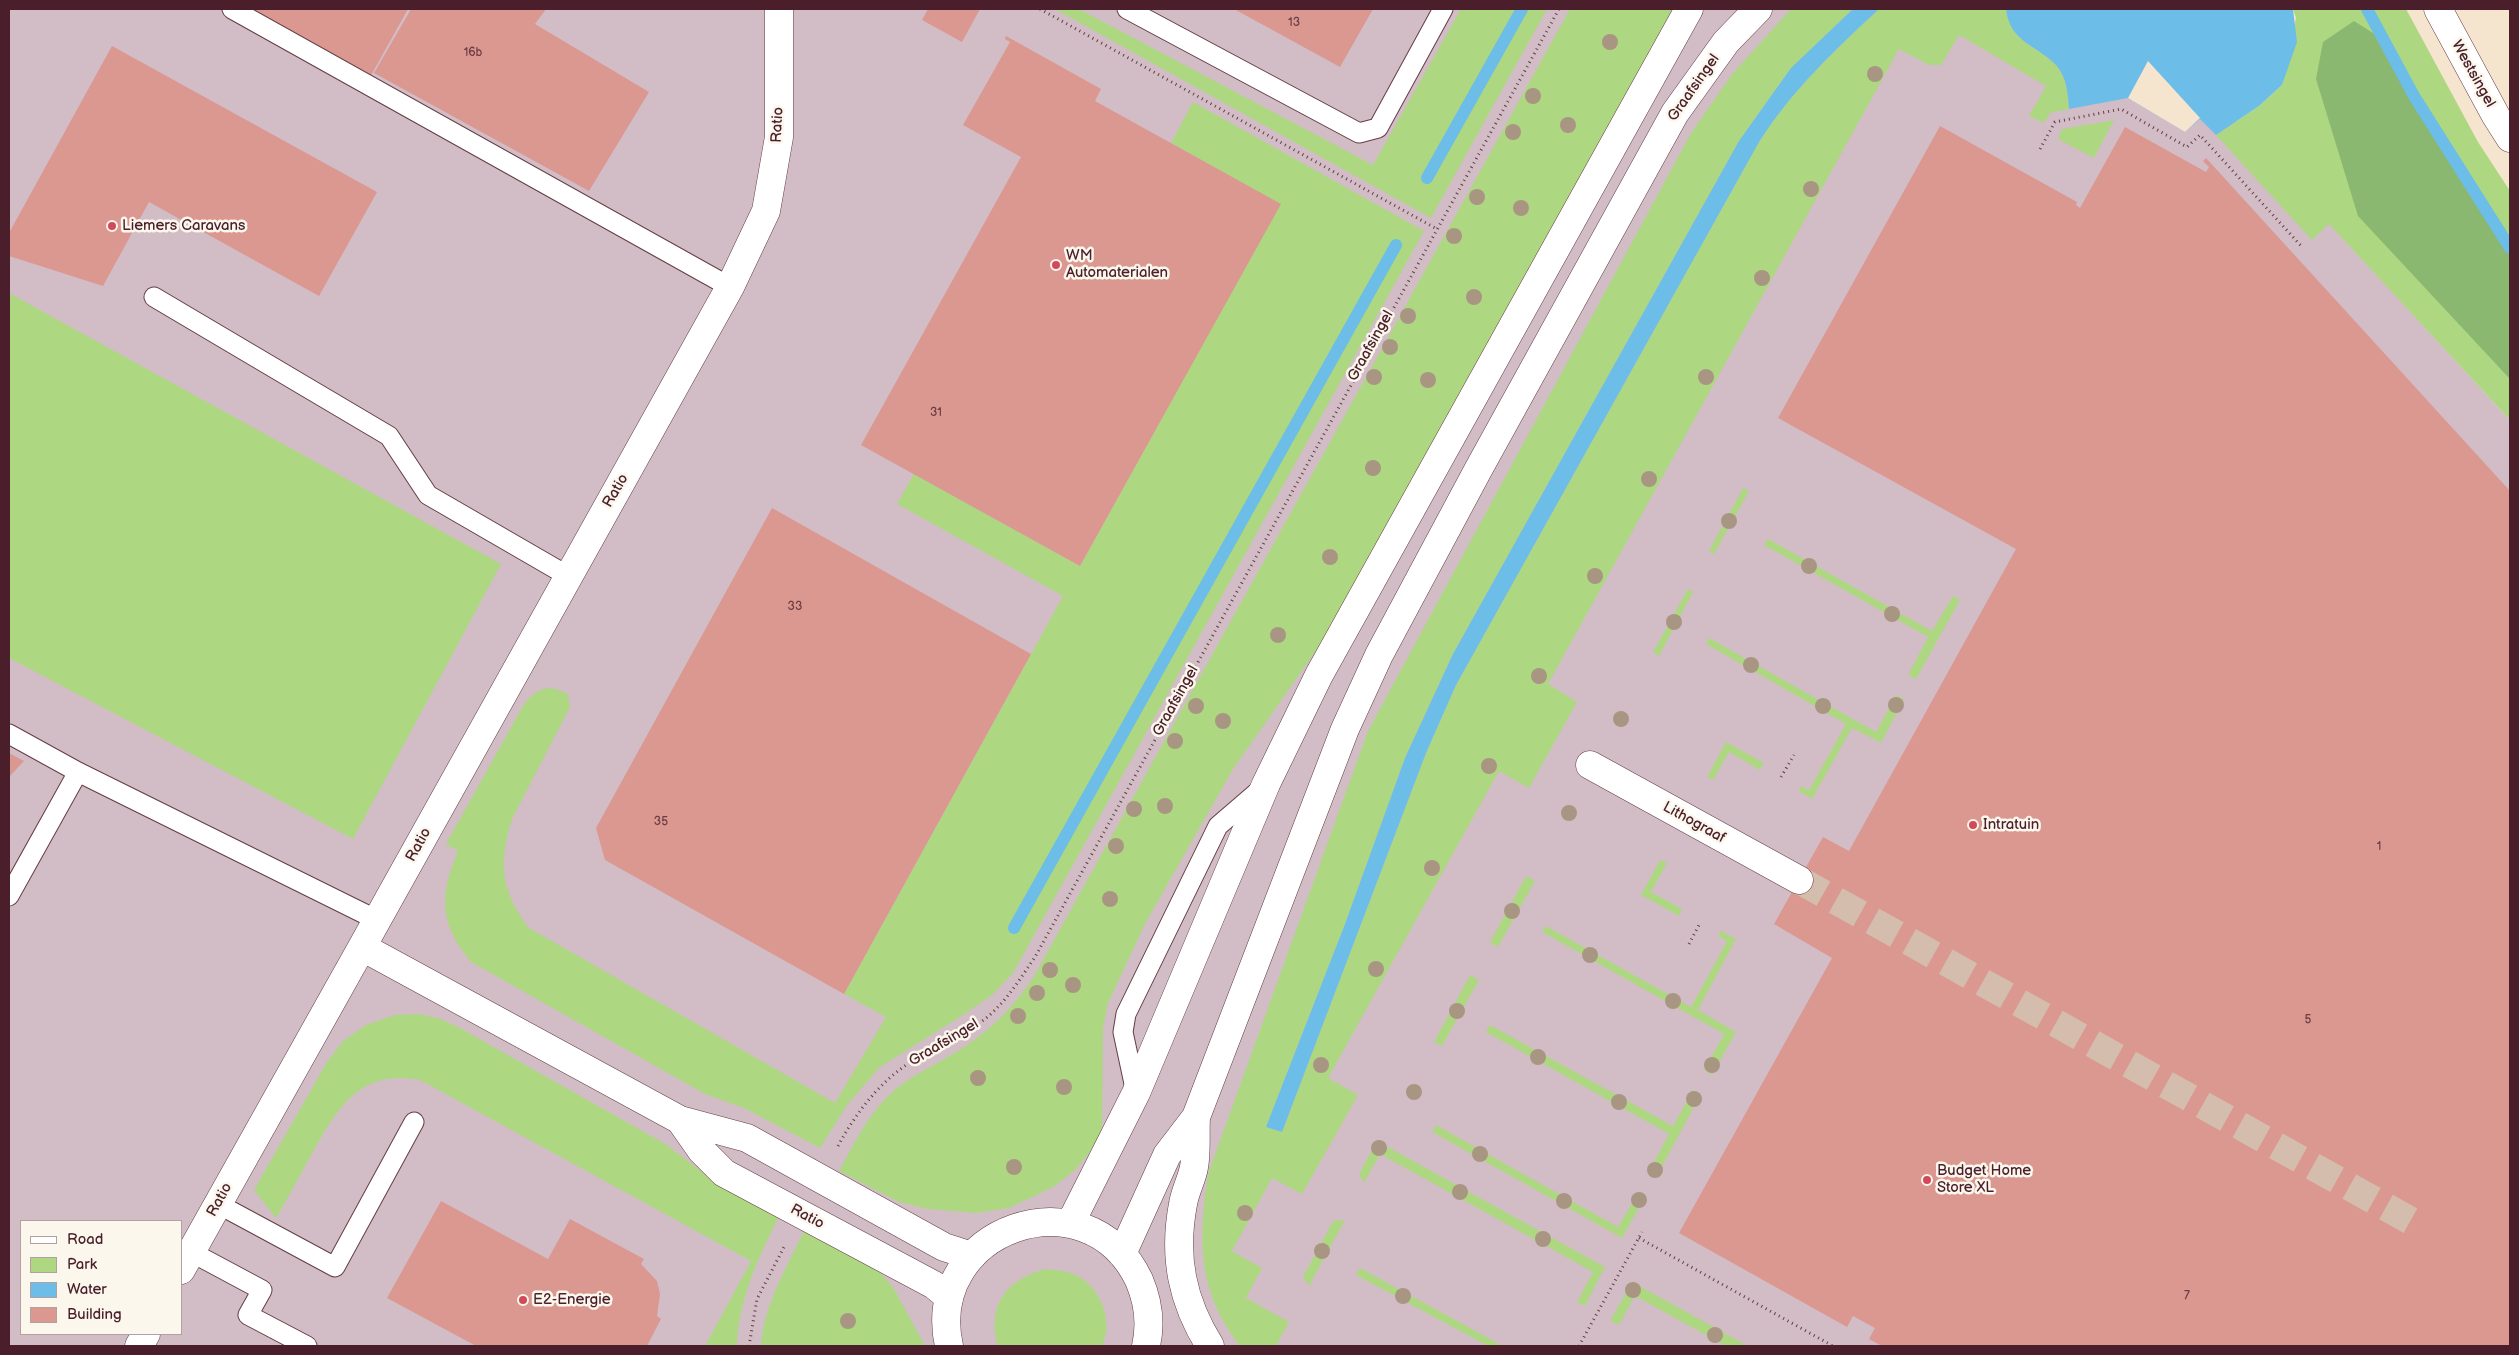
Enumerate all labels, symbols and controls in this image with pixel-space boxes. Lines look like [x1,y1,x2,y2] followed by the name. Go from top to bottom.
[1288,16,1300,30] house number: 13
[2447,37,2499,111] street label: Westsingel
[464,46,482,60] house number: 16b
[1664,51,1724,125] street label: Graafsingel
[768,107,788,143] street label: Ratio
[122,217,245,235] place label: Liemers Caravans
[106,220,118,232] marker: Liemers Caravans
[1066,247,1168,282] place label: WM Automaterialen
[1050,259,1062,271] marker: WM Automaterialen
[1344,308,1398,384] street label: Graafsingel
[930,406,942,420] house number: 31
[599,471,633,511] street label: Ratio
[788,600,802,614] house number: 33
[1149,663,1203,739] street label: Graafsingel
[1659,798,1729,848] street label: Lithograaf
[654,815,668,829] house number: 35
[1983,816,2039,834] place label: Intratuin
[1967,819,1979,831] marker: Intratuin
[402,825,436,865] street label: Ratio
[2377,840,2381,854] house number: 1
[2305,1013,2311,1027] house number: 5
[906,1015,982,1071] street label: Graafsingel
[1937,1162,2031,1197] place label: Budget Home Store XL
[1921,1174,1933,1186] marker: Budget Home Store XL
[203,1180,237,1220] street label: Ratio
[787,1201,827,1233] street label: Ratio
[20,1220,182,1335] legend
[67,1230,103,1249] text: Road
[67,1255,97,1274] text: Park
[67,1280,107,1299] text: Water
[2184,1289,2190,1303] house number: 7
[533,1291,611,1309] place label: E2-Energie
[517,1294,529,1306] marker: E2-Energie
[67,1305,122,1324] text: Building

